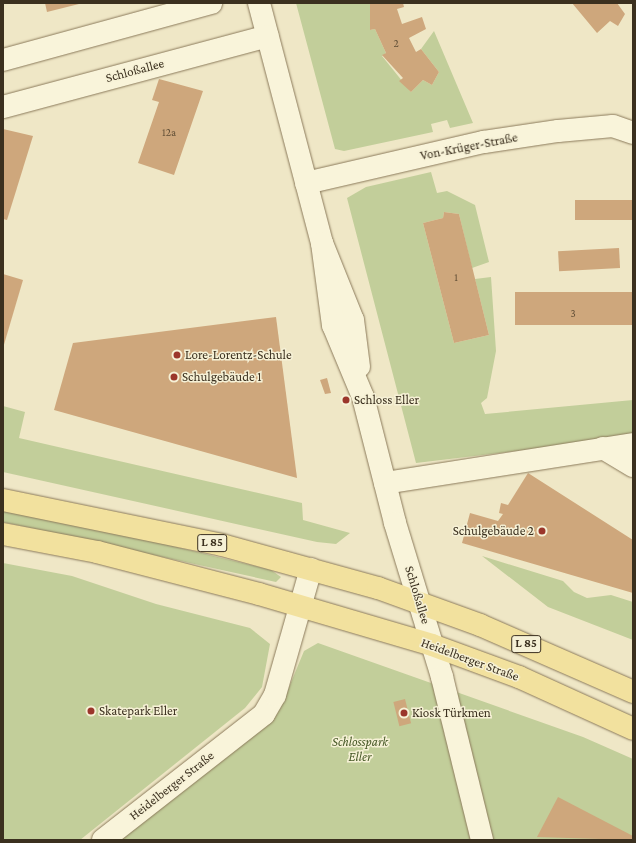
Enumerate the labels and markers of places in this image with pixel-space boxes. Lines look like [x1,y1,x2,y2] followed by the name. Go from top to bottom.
[185,347,292,363] place label: Lore-Lorentz-Schule
[172,350,182,360] marker: Lore-Lorentz-Schule
[182,369,261,385] place label: Schulgebäude 1
[169,372,179,382] marker: Schulgebäude 1
[354,392,419,408] place label: Schloss Eller
[341,395,351,405] marker: Schloss Eller
[453,523,534,539] place label: Schulgebäude 2
[537,526,547,536] marker: Schulgebäude 2
[99,703,177,719] place label: Skatepark Eller
[412,705,491,721] place label: Kiosk Türkmen
[86,706,96,716] marker: Skatepark Eller
[399,708,409,718] marker: Kiosk Türkmen

